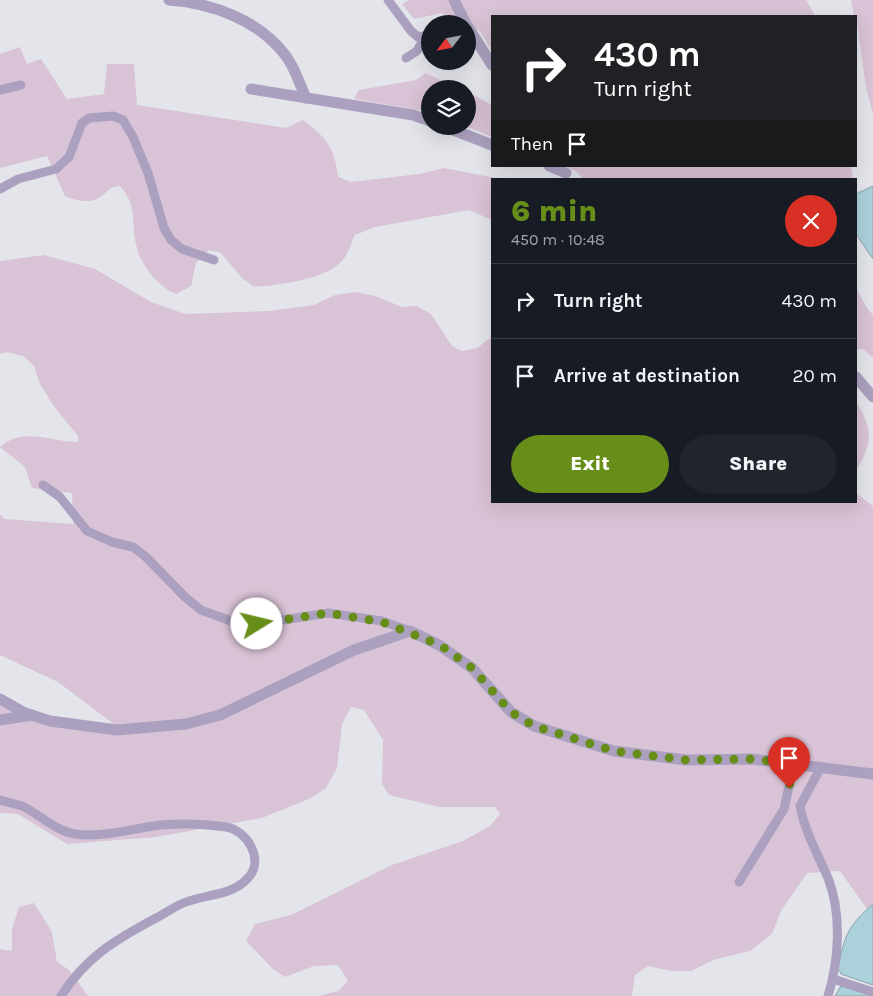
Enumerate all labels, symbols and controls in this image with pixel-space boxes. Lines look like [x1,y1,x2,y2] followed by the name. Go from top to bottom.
[421,15,476,70] north arrow
[421,15,476,135] map controls
[594,34,701,75] text: 430 m
[511,35,576,100] icon: right
[594,76,692,102] text: Turn right
[421,80,476,135] button: layers
[563,130,591,158] icon: arrive
[511,133,553,155] text: Then
[511,193,597,229] text: 6 min
[785,195,837,247] button: close
[511,230,605,249] text: 450 m · 10:48
[511,287,539,315] icon: right
[554,290,643,312] text: Turn right
[782,290,837,312] text: 430 m
[511,362,539,390] icon: arrive
[554,365,740,387] text: Arrive at destination
[792,365,837,387] text: 20 m
[511,435,669,493] button: Exit
[679,435,837,493] button: Share
[230,597,282,649] position arrow
[768,737,810,788] pin
[775,744,803,772] icon: arrive

